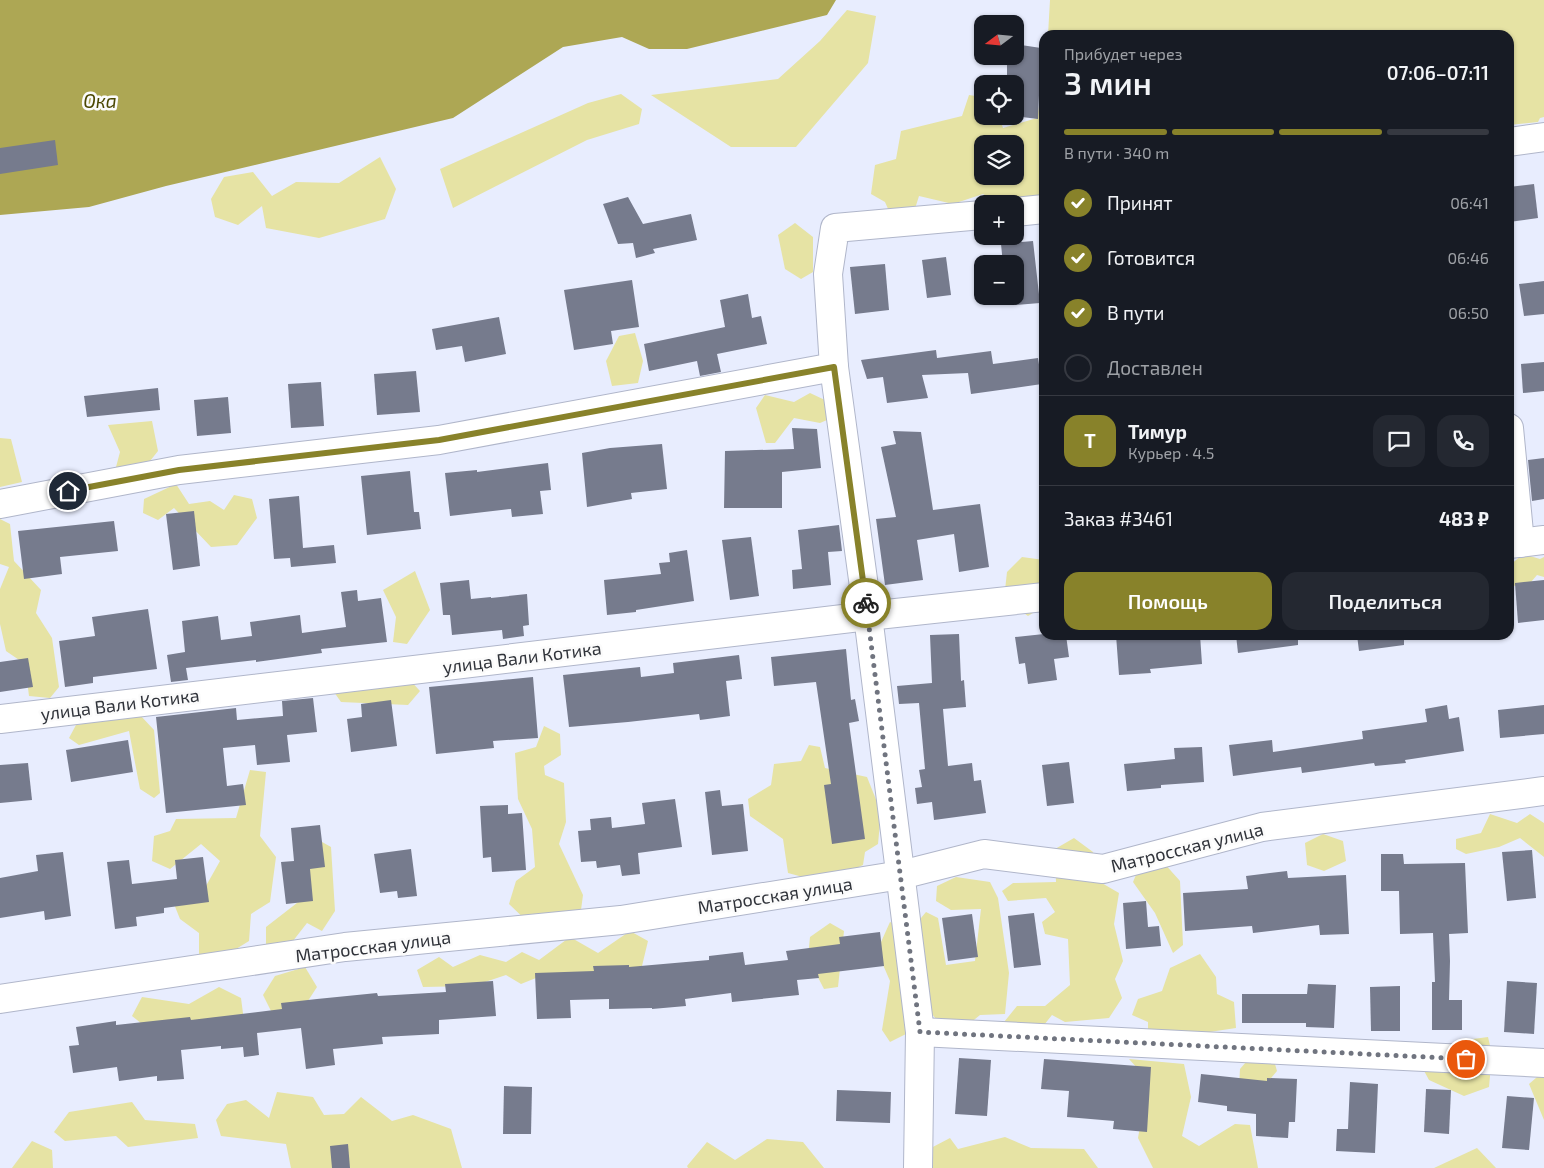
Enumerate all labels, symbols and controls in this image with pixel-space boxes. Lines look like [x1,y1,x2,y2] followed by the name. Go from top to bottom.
[974,15,1024,65] north arrow
[974,15,1024,305] map controls
[1064,44,1182,63] text: Прибудет через
[1387,61,1489,84] text: 07:06–07:11
[1064,63,1152,101] text: 3 мин
[974,75,1024,125] button: locate
[83,89,117,112] water label: Ока
[974,135,1024,185] button: layers
[1064,143,1169,162] text: В пути · 340 m
[1064,189,1092,217] icon: check
[1107,191,1173,214] text: Принят
[1450,193,1489,212] text: 06:41
[974,195,1024,245] button: +
[1064,244,1092,272] icon: check
[1107,246,1195,269] text: Готовится
[1447,248,1489,267] text: 06:46
[974,255,1024,305] button: −
[1064,299,1092,327] icon: check
[1107,301,1165,324] text: В пути
[1448,303,1489,322] text: 06:50
[1107,356,1203,379] text: Доставлен
[1373,415,1425,467] button: chat
[1437,415,1489,467] button: phone
[1128,420,1187,443] text: Тимур
[1084,429,1096,452] text: Т
[1128,443,1214,462] text: Курьер · 4.5
[47,470,89,512] pin
[54,477,82,505] icon: home
[1064,507,1173,530] text: Заказ #3461
[1439,507,1489,530] text: 483 ₽
[1064,572,1272,630] button: Помощь
[1282,572,1489,630] button: Поделиться
[841,578,891,628] courier
[852,589,880,617] icon: bike
[441,636,603,678] street label: улица Вали Котика
[39,683,201,725] street label: улица Вали Котика
[1108,817,1266,877] street label: Матросская улица
[696,872,854,918] street label: Матросская улица
[294,926,452,966] street label: Матросская улица
[1445,1038,1487,1080] pin
[1452,1045,1480,1073] icon: bag

